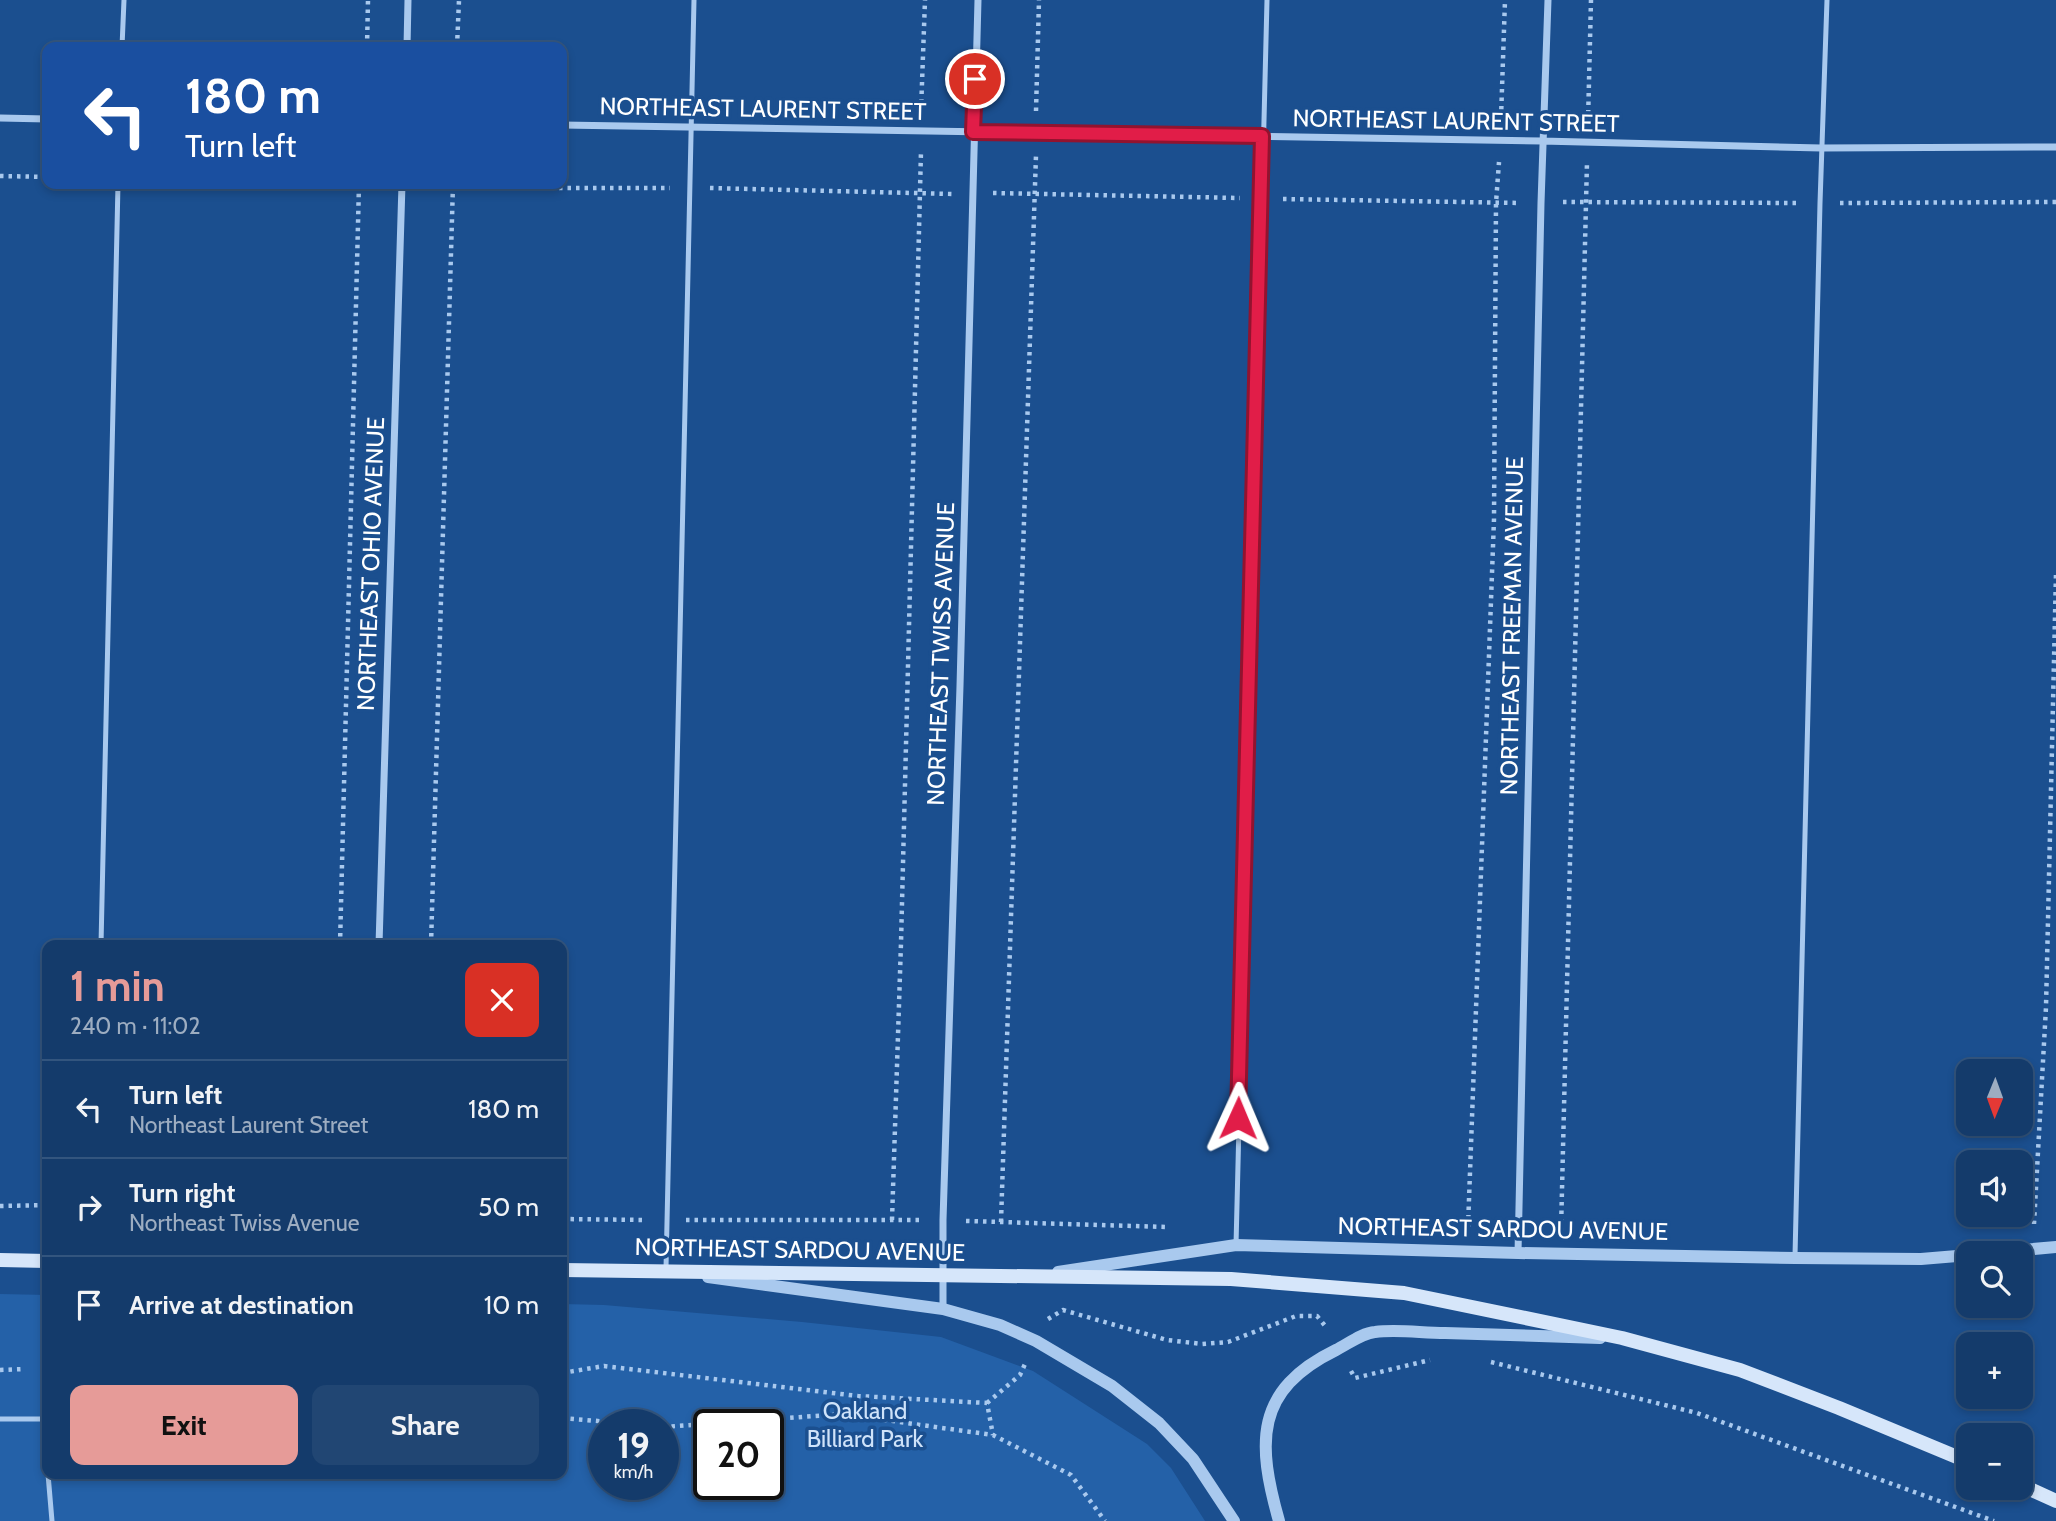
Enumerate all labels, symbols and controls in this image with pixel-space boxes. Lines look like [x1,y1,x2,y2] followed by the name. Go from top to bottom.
[945,49,1005,109] pin
[956,60,994,98] icon: arrive
[185,66,321,125] text: 180 m
[70,70,161,161] icon: left
[599,91,927,126] street label: NORTHEAST LAURENT STREET
[1292,103,1620,138] street label: NORTHEAST LAURENT STREET
[185,126,296,165] text: Turn left
[351,417,390,711] street label: NORTHEAST OHIO AVENUE
[1494,456,1529,796] street label: NORTHEAST FREEMAN AVENUE
[921,502,960,806] street label: NORTHEAST TWISS AVENUE
[70,960,165,1012] text: 1 min
[465,963,539,1037] button: close
[70,1012,200,1040] text: 240 m · 11:02
[1956,1059,2034,1136] north arrow
[1956,1059,2033,1500] map controls
[129,1079,222,1111] text: Turn left
[1201,1081,1275,1155] position arrow
[70,1090,108,1128] icon: left
[468,1093,539,1125] text: 180 m
[129,1111,368,1139] text: Northeast Laurent Street
[1956,1150,2033,1227] button: sound
[129,1177,235,1209] text: Turn right
[70,1188,108,1226] icon: right
[478,1191,539,1223] text: 50 m
[129,1209,360,1237] text: Northeast Twiss Avenue
[1337,1211,1669,1246] street label: NORTHEAST SARDOU AVENUE
[634,1232,966,1267] street label: NORTHEAST SARDOU AVENUE
[1956,1241,2033,1318] button: search
[70,1286,108,1324] icon: arrive
[129,1289,354,1321] text: Arrive at destination
[484,1289,539,1321] text: 10 m
[1956,1332,2033,1409] button: +
[70,1385,298,1465] button: Exit
[312,1385,539,1465] button: Share
[807,1396,923,1453] park label: Oakland Billiard Park
[693,1409,784,1500] speed limit sign: 20
[1956,1423,2033,1500] button: −
[617,1424,650,1467] text: 19
[614,1461,653,1483] text: km/h

